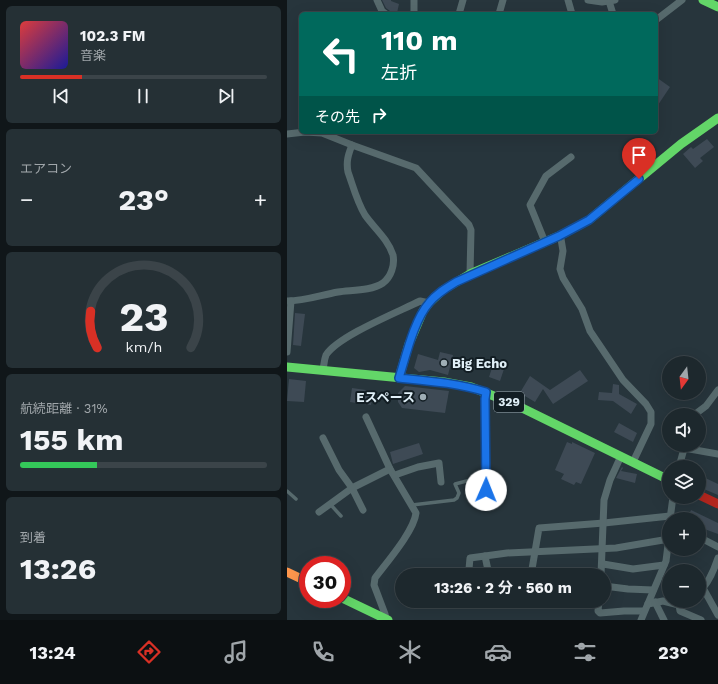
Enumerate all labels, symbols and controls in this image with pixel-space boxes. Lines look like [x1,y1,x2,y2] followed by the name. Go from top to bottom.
[381,24,458,57] text: 110 m
[80,27,145,45] text: 102.3 FM
[315,28,367,80] icon: left
[80,48,106,63] text: 音楽
[381,62,417,83] text: 左折
[50,85,72,107] icon: previous
[132,85,154,107] icon: pause
[215,85,237,107] icon: next
[368,104,390,126] icon: right
[315,108,360,126] text: その先
[622,138,656,179] pin
[628,144,650,166] icon: arrive
[20,161,72,176] text: エアコン
[118,182,169,217] text: 23°
[20,187,33,212] text: −
[254,187,267,212] text: +
[119,292,168,341] text: 23
[125,339,162,355] text: km/h
[452,356,507,371] place label: Big Echo
[662,356,706,400] north arrow
[662,356,706,608] map controls
[439,358,449,368] marker: Big Echo
[356,390,415,405] place label: Eスペース
[418,392,428,402] marker: Eスペース
[494,392,524,412] road number: 329
[20,401,108,416] text: 航続距離 · 31%
[662,408,706,452] button: sound
[20,422,123,457] text: 155 km
[662,460,706,504] button: layers
[465,469,507,511] position arrow
[662,512,706,556] button: +
[20,530,46,545] text: 到着
[20,551,96,586] text: 13:26
[299,556,351,608] speed limit sign: 30
[662,564,706,608] button: −
[434,579,572,597] text: 13:26 · 2 分 · 560 m
[135,638,163,666] icon: directions
[222,638,250,666] icon: music
[309,638,337,666] icon: phone
[396,638,424,666] icon: climate
[484,638,512,666] icon: car
[571,638,599,666] icon: filters
[30,642,76,663] text: 13:24
[658,642,688,663] text: 23°

